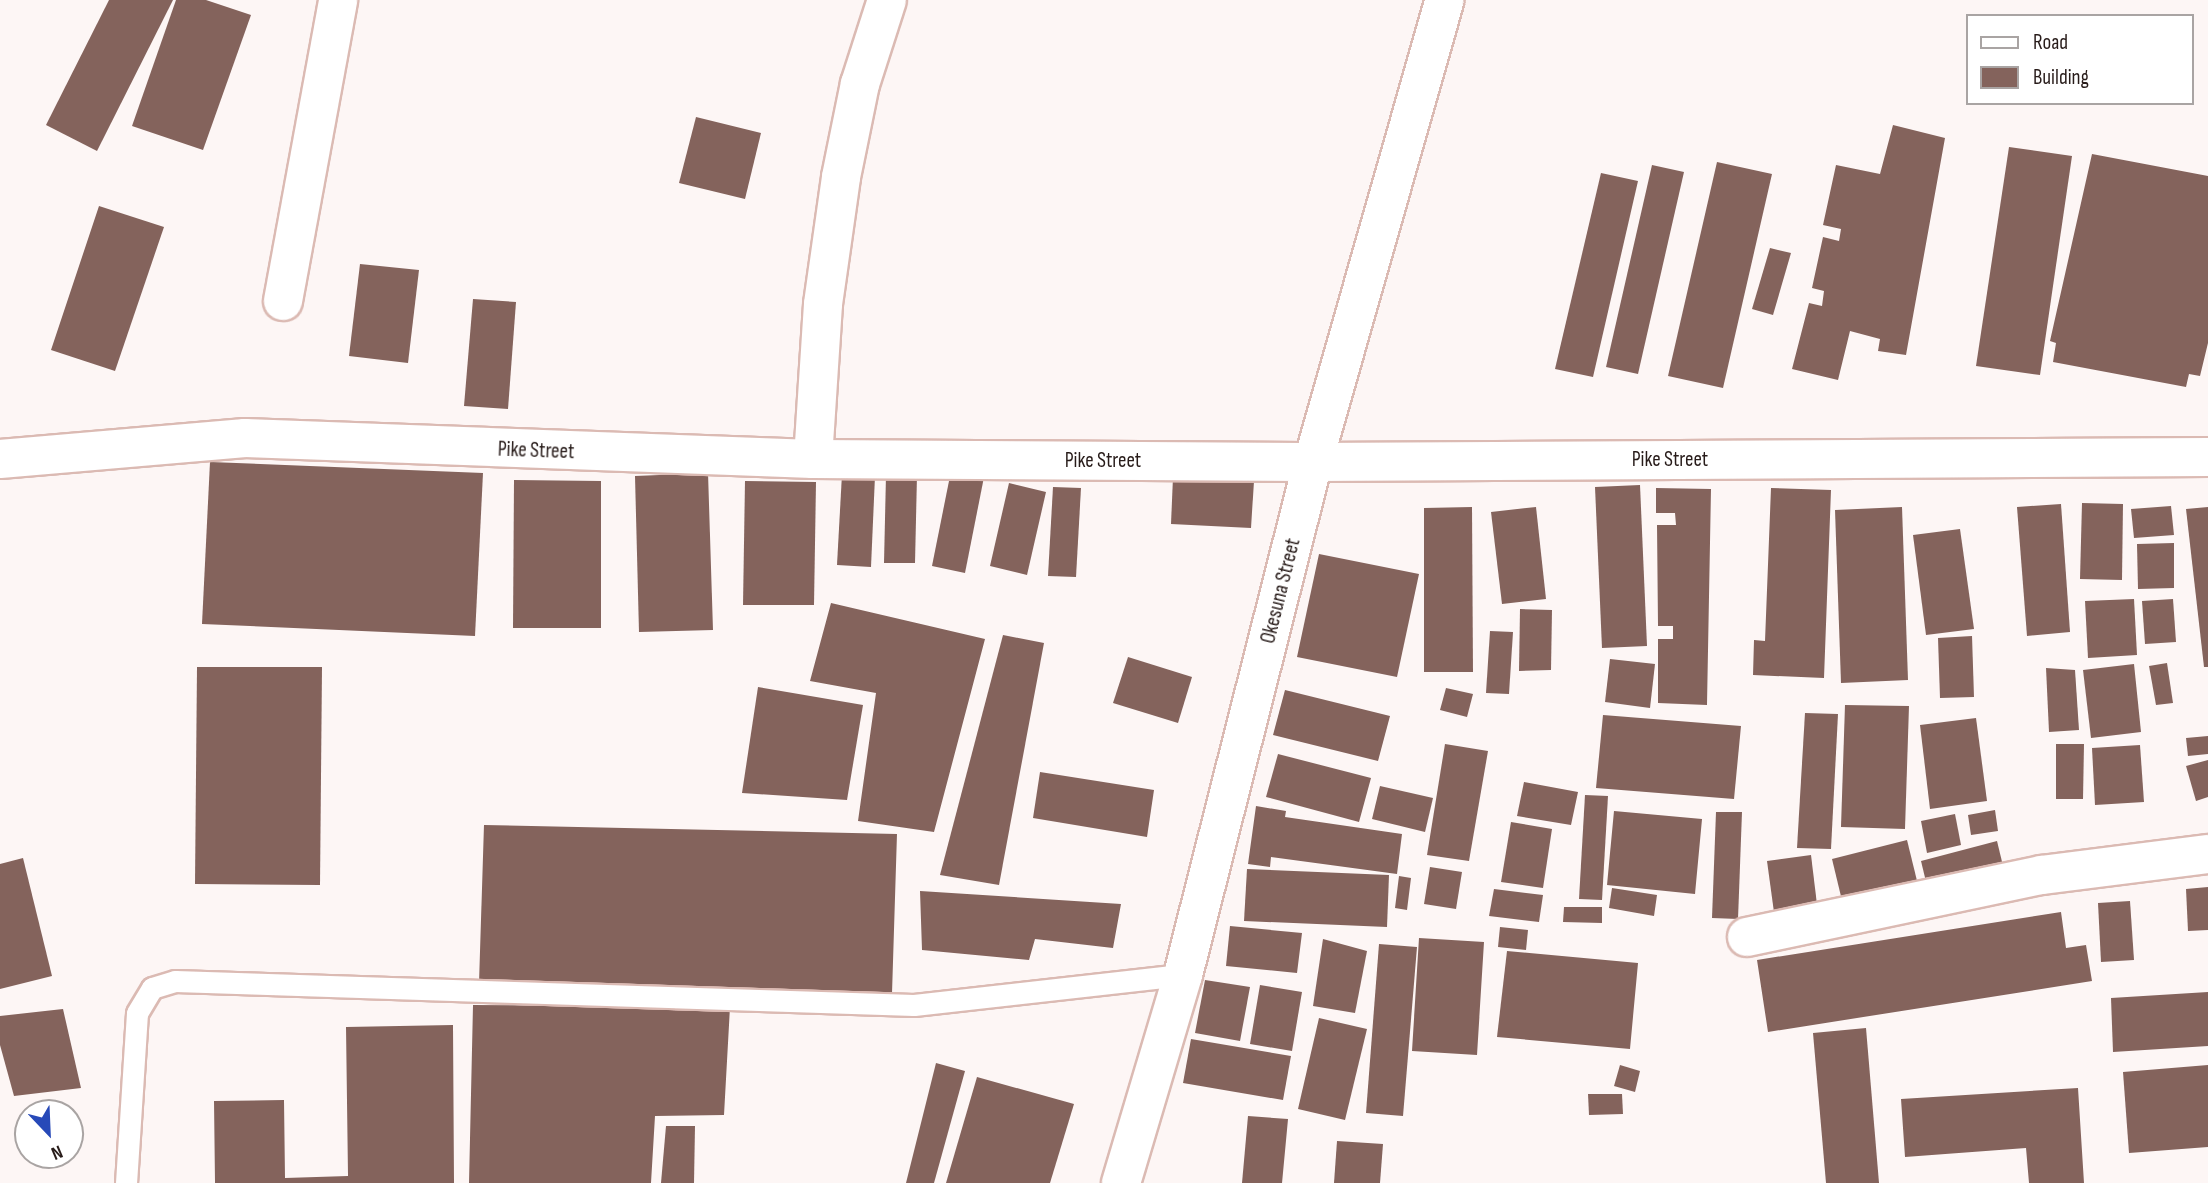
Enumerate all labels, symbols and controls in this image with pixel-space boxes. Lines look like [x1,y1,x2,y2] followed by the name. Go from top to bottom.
[1966,14,2194,105] legend
[2033,30,2068,55] text: Road
[2033,65,2089,90] text: Building
[497,437,575,465] street label: Pike Street
[1632,447,1708,473] street label: Pike Street
[1065,448,1141,474] street label: Pike Street
[1256,536,1306,646] street label: Okesuna Street
[14,1099,84,1169] north arrow
[47,1139,66,1165] text: N

